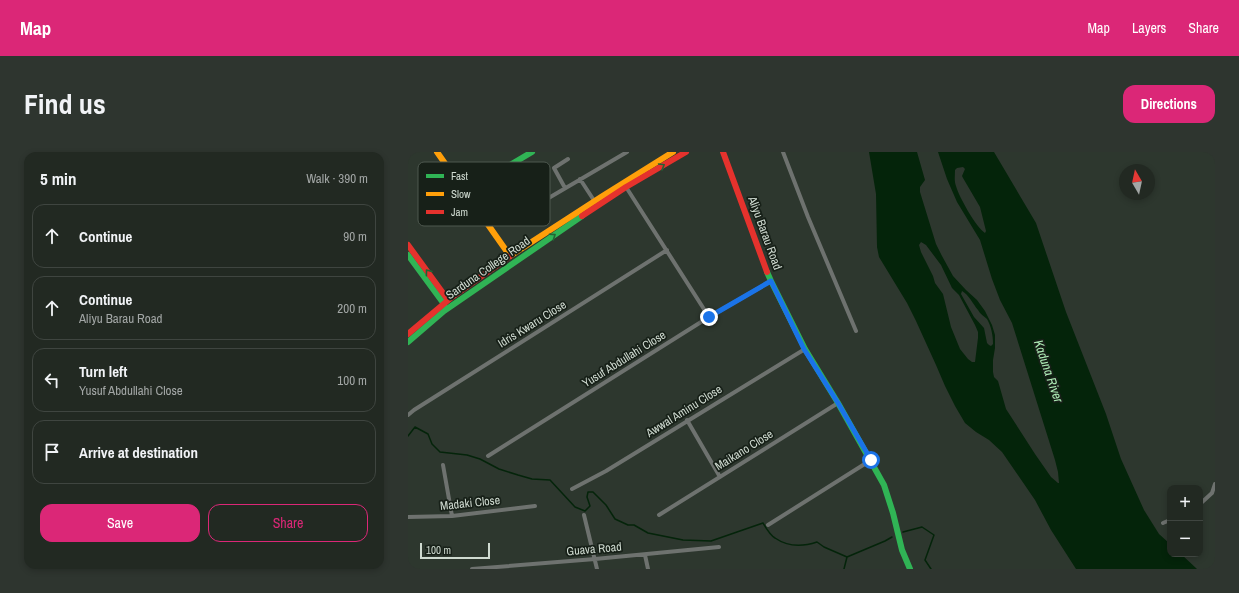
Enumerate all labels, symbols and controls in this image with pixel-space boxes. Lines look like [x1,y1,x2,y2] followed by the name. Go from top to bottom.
[20,15,51,41] text: Map
[1088,19,1110,37] text: Map
[1132,19,1166,37] text: Layers
[1188,19,1219,37] text: Share
[24,85,106,123] text: Find us
[1123,85,1215,123] button: Directions
[418,162,550,226] legend
[658,163,665,170] one-way arrow
[1119,164,1155,200] north arrow
[40,167,76,190] text: 5 min
[451,169,469,183] text: Fast
[306,170,368,187] text: Walk · 390 m
[451,187,471,201] text: Slow
[744,193,786,272] street label: Aliyu Barau Road
[451,205,468,219] text: Jam
[41,225,63,247] icon: ahead
[79,226,132,247] text: Continue
[343,228,367,245] text: 90 m
[443,233,533,303] street label: Sarduna College Road
[549,233,556,241] one-way arrow
[426,270,433,277] one-way arrow
[79,289,132,310] text: Continue
[41,297,63,319] icon: ahead
[495,297,569,351] street label: Idris Kwaru Close
[337,300,367,317] text: 200 m
[700,308,718,326] route end
[79,310,163,327] text: Aliyu Barau Road
[579,327,669,391] street label: Yusuf Abdullahi Close
[1030,338,1067,405] water label: Kaduna River
[79,361,127,382] text: Turn left
[41,369,63,391] icon: left
[337,372,367,389] text: 100 m
[642,381,725,441] street label: Awwal Aminu Close
[79,382,183,399] text: Yusuf Abdullahi Close
[712,426,776,474] street label: Maikano Close
[41,441,63,463] icon: arrive
[79,442,198,463] text: Arrive at destination
[862,451,880,469] route start
[1167,485,1203,557] map controls
[1167,485,1203,521] button: +
[439,492,501,514] street label: Madaki Close
[40,504,200,542] button: Save
[208,504,368,542] button: Share
[1167,521,1203,557] button: −
[566,539,622,559] street label: Guava Road
[420,541,490,560] scale bar
[426,543,451,557] text: 100 m

